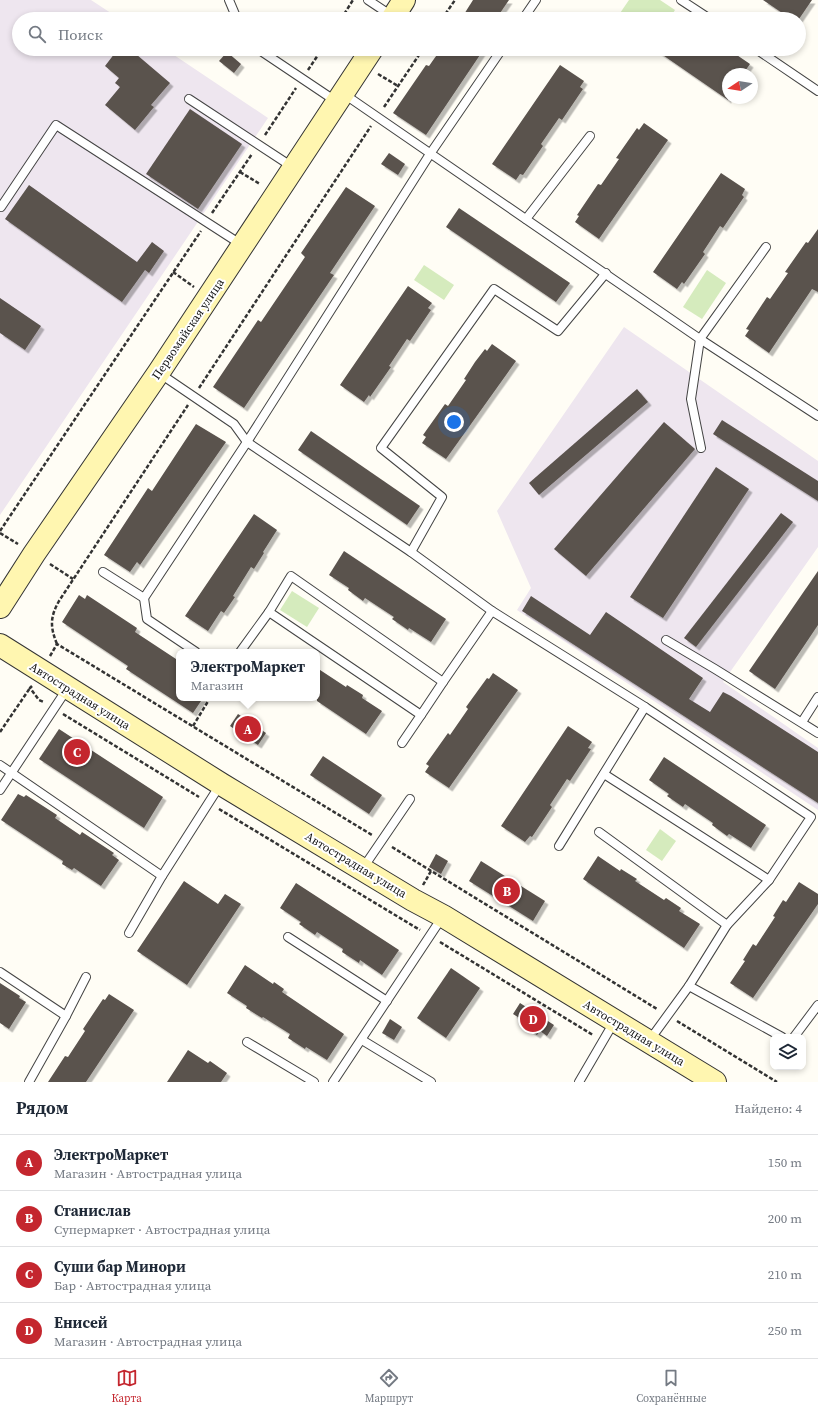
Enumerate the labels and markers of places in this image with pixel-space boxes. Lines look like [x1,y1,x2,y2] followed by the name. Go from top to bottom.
[235,714,261,744] pin: A
[64,737,90,767] pin: C
[494,876,520,906] pin: B
[520,1004,546,1034] pin: D

